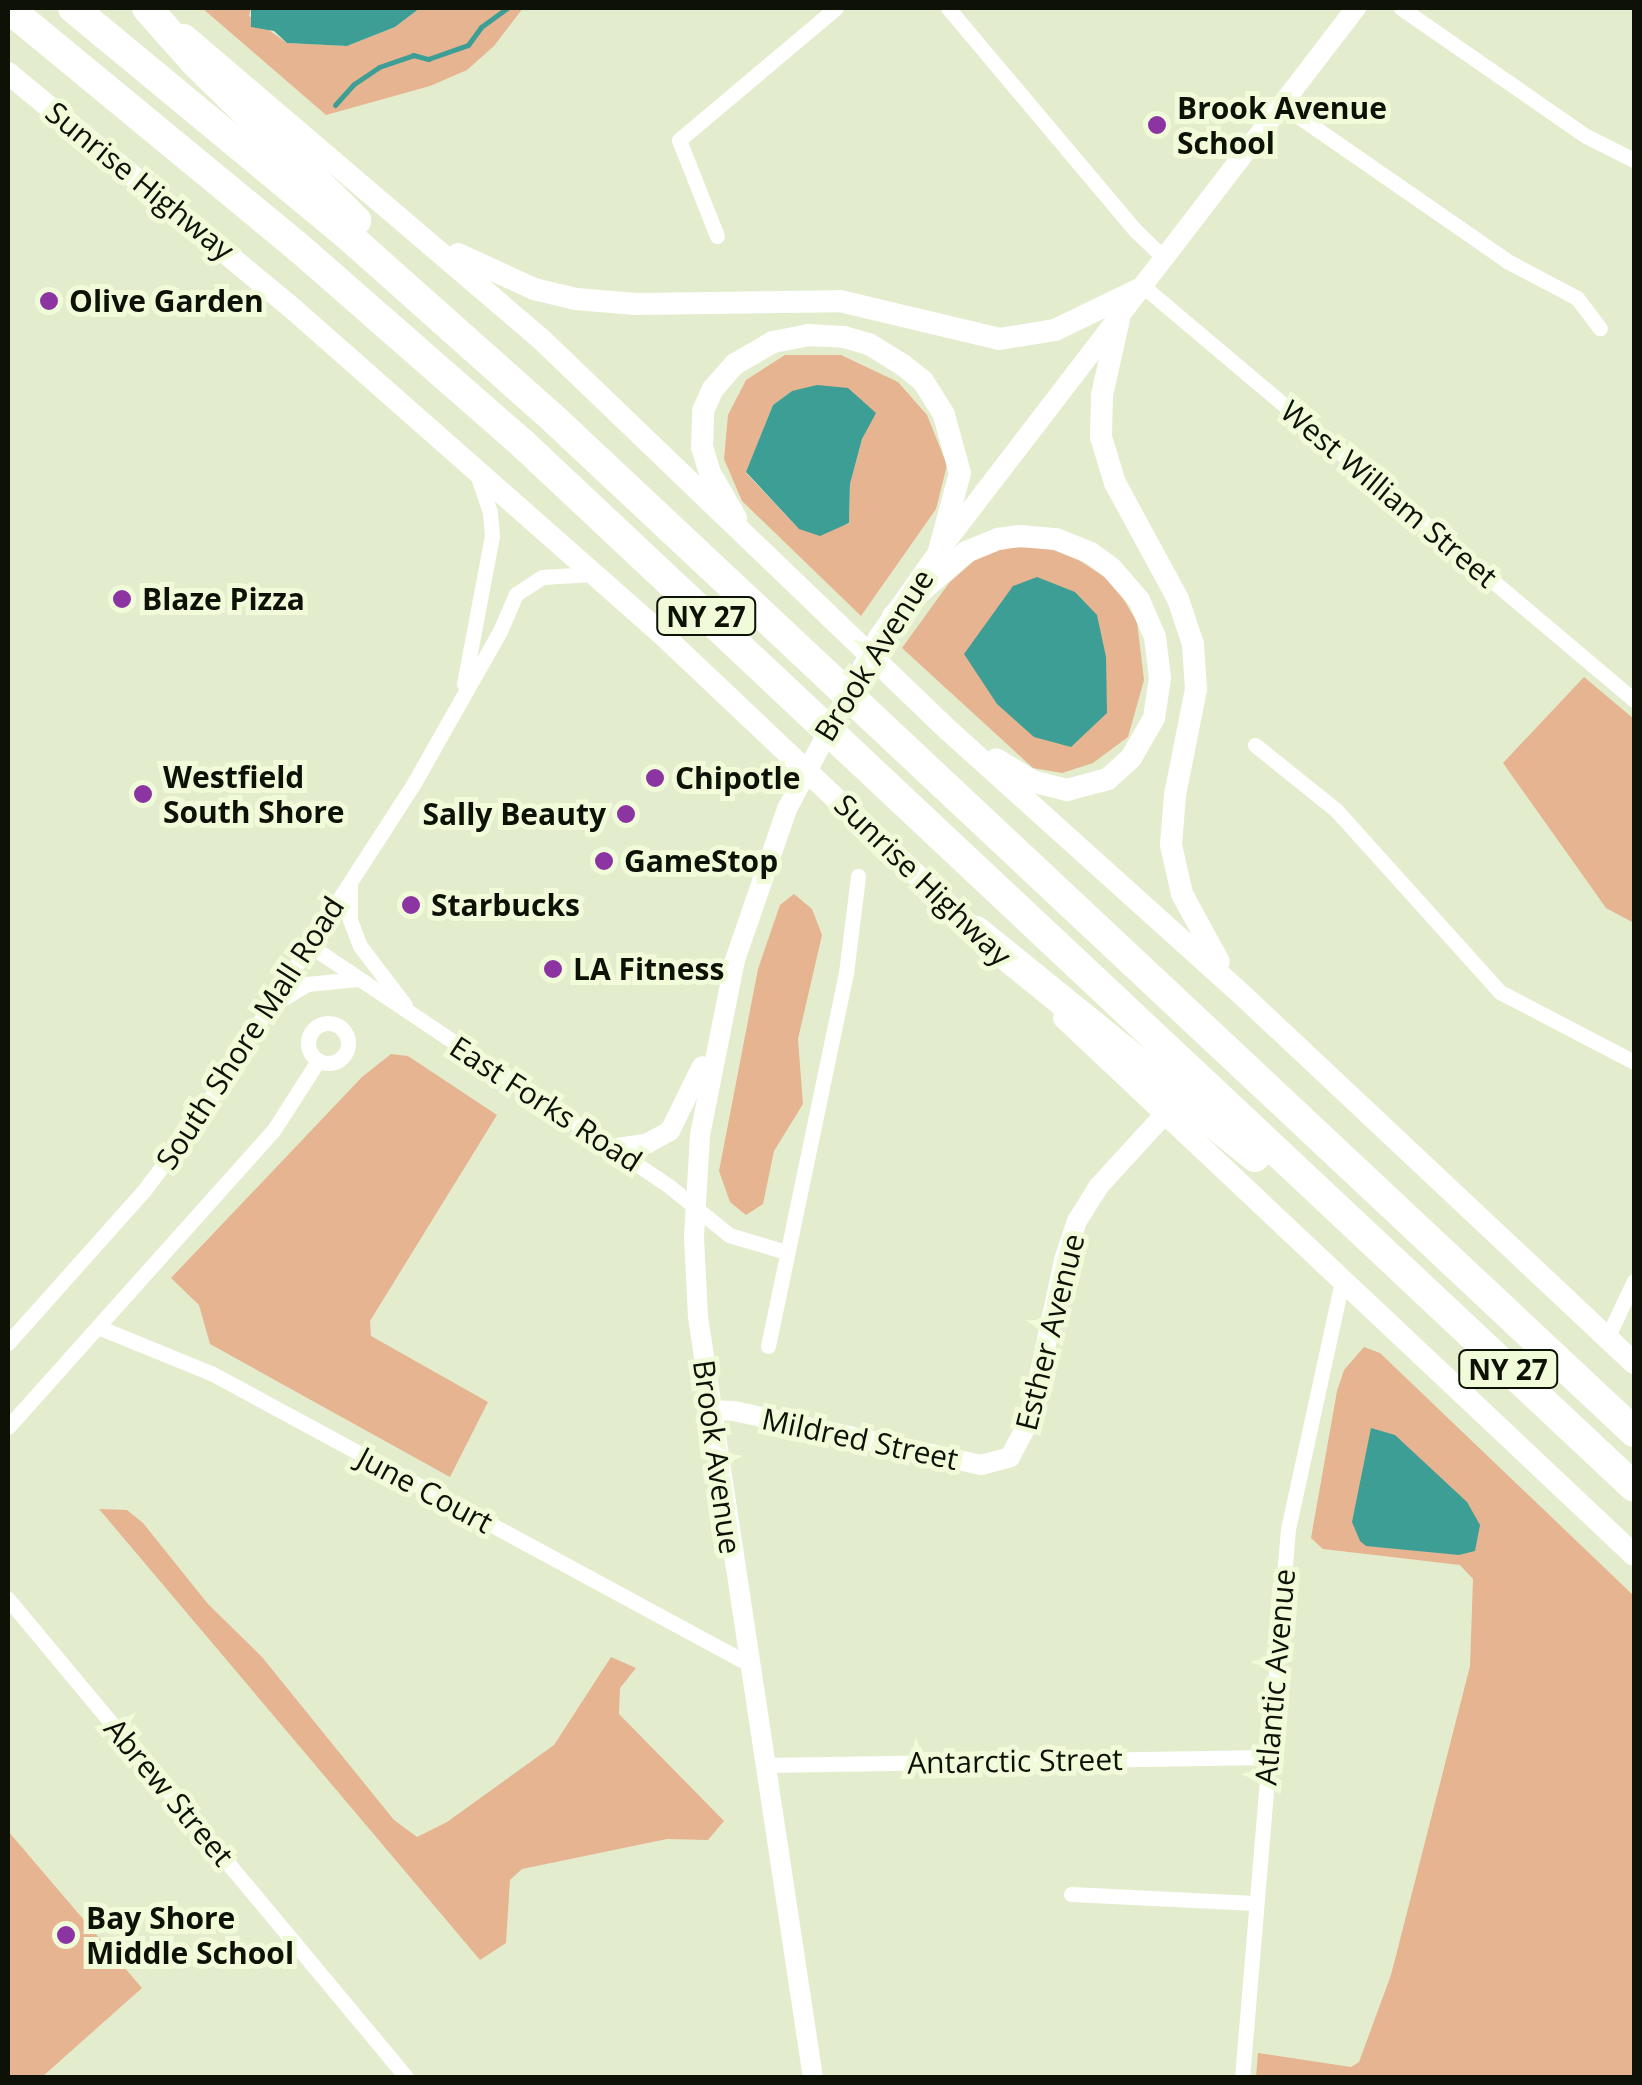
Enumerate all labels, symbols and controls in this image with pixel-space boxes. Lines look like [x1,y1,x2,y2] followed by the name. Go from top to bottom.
[1177,90,1387,160] place label: Brook Avenue School
[39,94,241,268] street label: Sunrise Highway
[1146,114,1168,136] marker: Brook Avenue School
[69,283,264,319] place label: Olive Garden
[38,290,60,312] marker: Olive Garden
[1273,393,1505,595] street label: West William Street
[807,562,941,748] street label: Brook Avenue
[142,581,305,617] place label: Blaze Pizza
[111,588,133,610] marker: Blaze Pizza
[656,593,756,639] road number: NY 27
[163,759,345,830] place label: Westfield South Shore
[675,760,800,796] place label: Chipotle
[644,767,666,789] marker: Chipotle
[132,783,154,805] marker: Westfield South Shore
[827,787,1019,973] street label: Sunrise Highway
[422,796,606,832] place label: Sally Beauty
[615,803,637,825] marker: Sally Beauty
[624,843,778,879] place label: GameStop
[593,850,615,872] marker: GameStop
[431,887,580,923] place label: Starbucks
[148,890,352,1176] street label: South Shore Mall Road
[400,894,422,916] marker: Starbucks
[573,951,724,987] place label: LA Fitness
[542,958,564,980] marker: LA Fitness
[443,1029,649,1179] street label: East Forks Road
[1008,1230,1092,1434] street label: Esther Avenue
[1458,1346,1558,1392] road number: NY 27
[686,1358,748,1556] street label: Brook Avenue
[759,1401,961,1477] street label: Mildred Street
[351,1439,499,1541] street label: June Court
[1248,1567,1302,1787] street label: Atlantic Avenue
[97,1711,241,1873] street label: Abrew Street
[907,1741,1123,1781] street label: Antarctic Street
[86,1900,294,1970] place label: Bay Shore Middle School
[55,1924,77,1946] marker: Bay Shore Middle School

